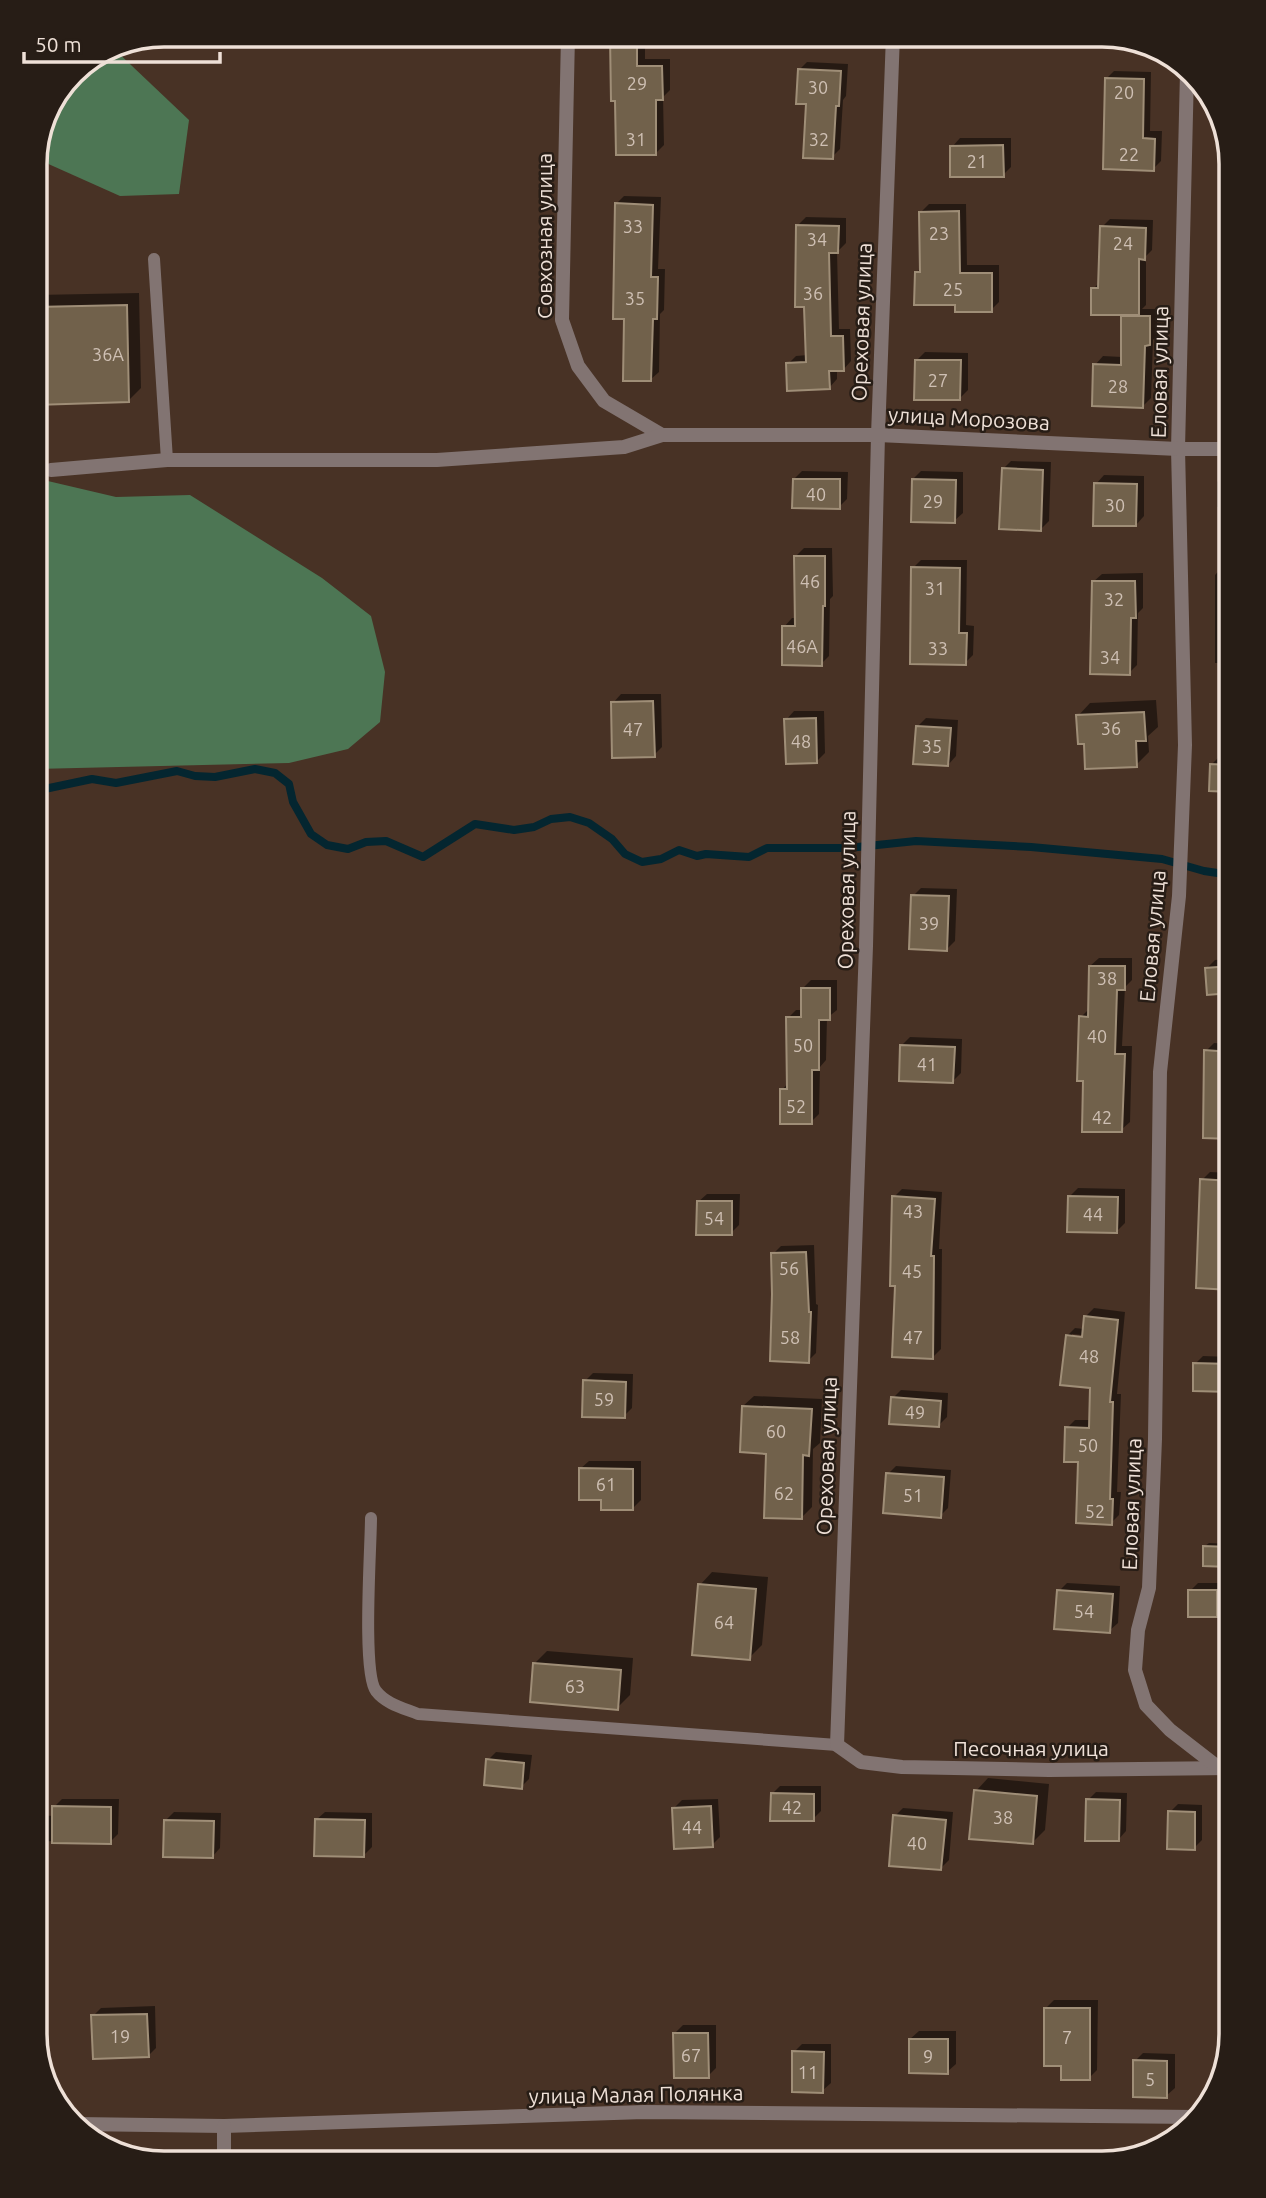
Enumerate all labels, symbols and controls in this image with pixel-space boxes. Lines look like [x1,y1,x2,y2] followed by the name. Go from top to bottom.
[24,21,220,65] scale bar
[35,32,82,56] text: 50 m
[627,73,647,93] house number: 29
[808,77,828,97] house number: 30
[1114,82,1134,102] house number: 20
[626,129,646,149] house number: 31
[809,129,829,149] house number: 32
[1119,144,1139,164] house number: 22
[967,151,987,171] house number: 21
[532,153,556,319] street label: Совхозная улица
[623,216,643,236] house number: 33
[929,223,949,243] house number: 23
[807,229,827,249] house number: 34
[1113,233,1133,253] house number: 24
[846,242,876,402] street label: Ореховая улица
[943,279,963,299] house number: 25
[803,283,823,303] house number: 36
[625,288,645,308] house number: 35
[1146,306,1172,438] street label: Еловая улица
[92,344,124,364] house number: 36А
[928,370,948,390] house number: 27
[1108,376,1128,396] house number: 28
[888,402,1050,434] street label: улица Морозова
[806,484,826,504] house number: 40
[923,491,943,511] house number: 29
[1105,495,1125,515] house number: 30
[800,571,820,591] house number: 46
[925,578,945,598] house number: 31
[1104,589,1124,609] house number: 32
[786,636,818,656] house number: 46А
[928,638,948,658] house number: 33
[1100,647,1120,667] house number: 34
[1101,718,1121,738] house number: 36
[623,719,643,739] house number: 47
[791,731,811,751] house number: 48
[922,736,942,756] house number: 35
[833,810,859,970] street label: Ореховая улица
[1134,869,1170,1003] street label: Еловая улица
[919,913,939,933] house number: 39
[1097,968,1117,988] house number: 38
[1087,1026,1107,1046] house number: 40
[793,1035,813,1055] house number: 50
[917,1054,937,1074] house number: 41
[786,1096,806,1116] house number: 52
[1092,1107,1112,1127] house number: 42
[903,1201,923,1221] house number: 43
[1083,1204,1103,1224] house number: 44
[704,1208,724,1228] house number: 54
[779,1258,799,1278] house number: 56
[902,1261,922,1281] house number: 45
[780,1327,800,1347] house number: 58
[903,1327,923,1347] house number: 47
[1079,1346,1099,1366] house number: 48
[811,1376,841,1536] street label: Ореховая улица
[594,1389,614,1409] house number: 59
[905,1402,925,1422] house number: 49
[766,1421,786,1441] house number: 60
[1078,1435,1098,1455] house number: 50
[1117,1437,1145,1571] street label: Еловая улица
[596,1474,616,1494] house number: 61
[774,1483,794,1503] house number: 62
[903,1485,923,1505] house number: 51
[1085,1501,1105,1521] house number: 52
[1074,1601,1094,1621] house number: 54
[714,1612,734,1632] house number: 64
[565,1676,585,1696] house number: 63
[953,1736,1109,1760] street label: Песочная улица
[782,1797,802,1817] house number: 42
[993,1807,1013,1827] house number: 38
[682,1817,702,1837] house number: 44
[907,1833,927,1853] house number: 40
[110,2026,130,2046] house number: 19
[1062,2027,1072,2047] house number: 7
[681,2045,701,2065] house number: 67
[923,2046,933,2066] house number: 9
[798,2062,818,2082] house number: 11
[1145,2069,1155,2089] house number: 5
[528,2080,744,2108] street label: улица Малая Полянка

